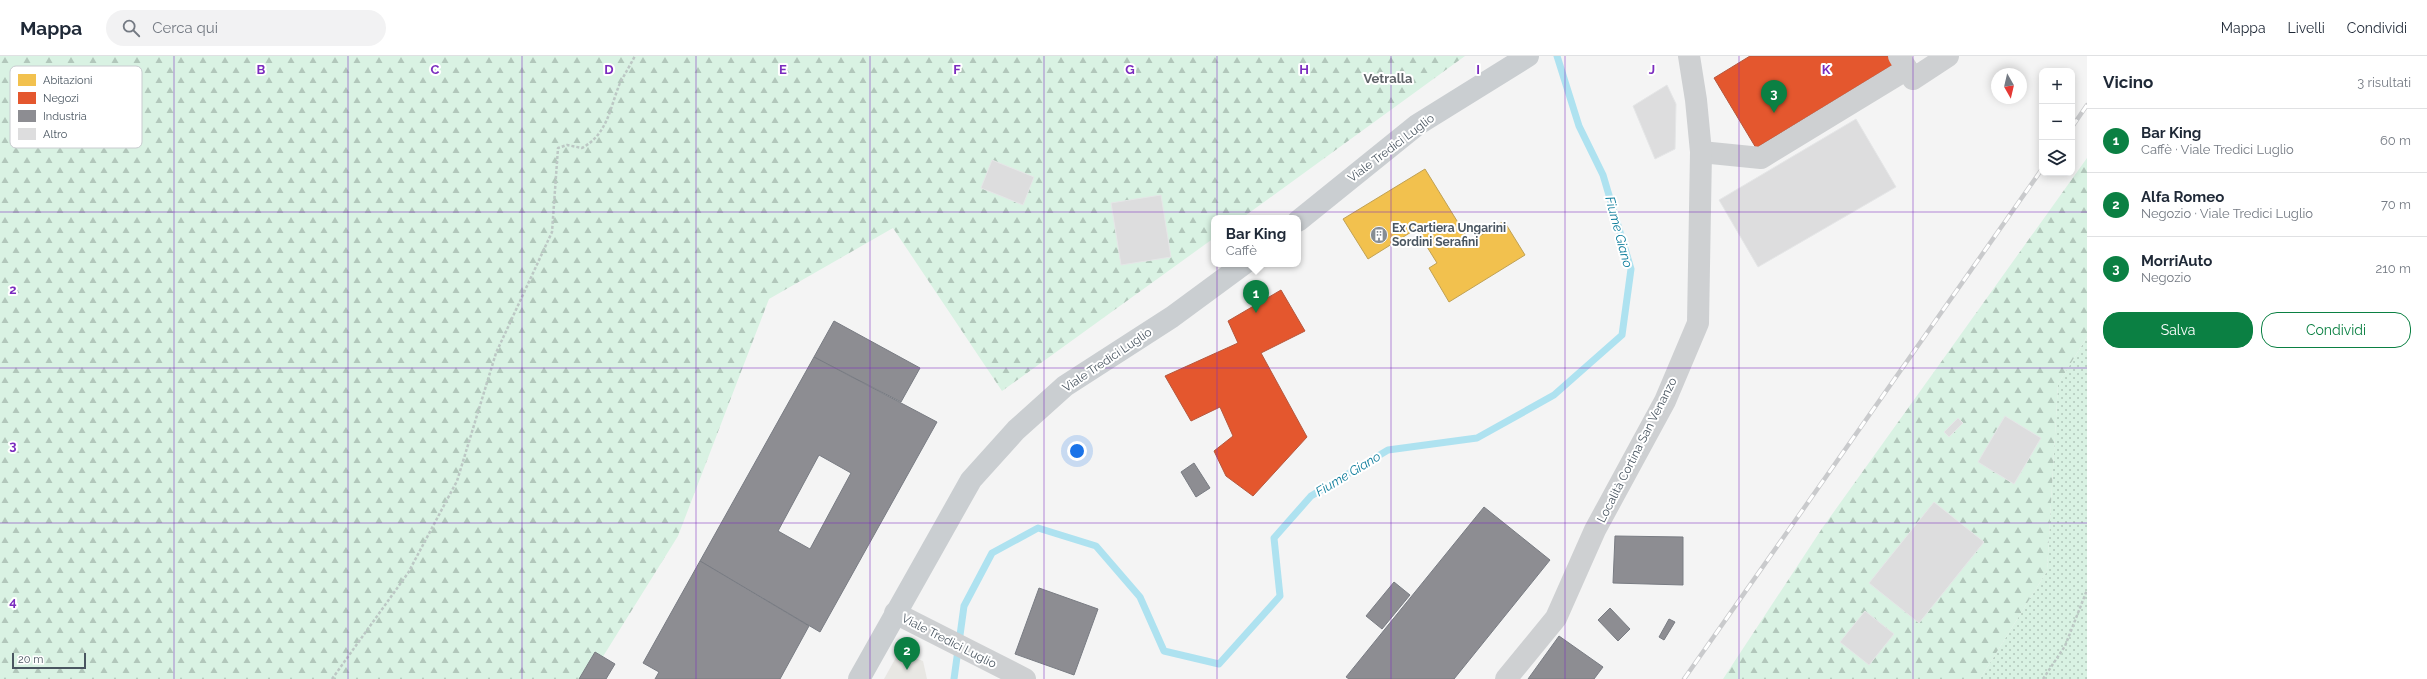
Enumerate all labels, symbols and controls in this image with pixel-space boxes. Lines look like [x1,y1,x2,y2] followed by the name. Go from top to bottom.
[106,10,386,46] search box
[20,17,82,39] text: Mappa
[120,17,142,39] icon: search
[152,19,218,37] text: Cerca qui
[2221,20,2266,36] text: Mappa
[2288,20,2325,36] text: Livelli
[2347,20,2407,36] text: Condividi
[257,62,266,77] text: B
[431,62,440,77] text: C
[604,62,614,77] text: D
[779,62,787,77] text: E
[953,62,961,77] text: F
[1125,62,1135,77] text: G
[1299,62,1309,77] text: H
[1476,62,1480,77] text: I
[1649,62,1655,77] text: J
[1822,62,1831,77] text: K
[10,66,142,148] legend
[1991,68,2027,104] north arrow
[2039,68,2075,176] map controls
[2039,68,2075,104] button: +
[1364,71,1413,86] district label: Vetralla
[2103,72,2153,92] text: Vicino
[43,74,92,87] text: Abitazioni
[2357,75,2411,90] text: 3 risultati
[1761,80,1787,113] pin: 3
[43,92,79,105] text: Negozi
[2039,104,2075,140] button: −
[43,110,87,123] text: Industria
[1345,111,1437,185] street label: Viale Tredici Luglio
[2141,124,2201,142] text: Bar King
[43,128,68,141] text: Altro
[2113,133,2119,148] text: 1
[2380,133,2411,148] text: 60 m
[2039,140,2075,176] button: layers
[2141,142,2294,157] text: Caffè · Viale Tredici Luglio
[2141,188,2224,206] text: Alfa Romeo
[1602,195,1636,269] water label: Fiume Giano
[2112,197,2120,212] text: 2
[2381,197,2411,212] text: 70 m
[2141,206,2313,221] text: Negozio · Viale Tredici Luglio
[1211,215,1301,267] popup
[1392,221,1506,249] place label: Ex Cartiera Ungarini Sordini Serafini
[1226,225,1286,243] text: Bar King
[1369,225,1389,245] building icon: Ex Cartiera Ungarini Sordini Serafini
[1226,243,1257,258] text: Caffè
[2141,252,2212,270] text: MorriAuto
[2112,261,2120,276] text: 3
[2375,261,2411,276] text: 210 m
[2141,270,2191,285] text: Negozio
[1243,280,1269,313] pin: 1
[9,282,17,297] text: 2
[2103,312,2253,348] button: Salva
[2261,312,2411,348] button: Condividi
[1060,325,1154,395] street label: Viale Tredici Luglio
[1594,375,1680,525] street label: Località Cortina San Venanzo
[9,438,17,453] text: 3
[1067,441,1087,461] your location
[1313,449,1383,499] water label: Fiume Giano
[9,594,17,609] text: 4
[899,611,999,671] street label: Viale Tredici Luglio
[894,637,920,670] pin: 2
[12,651,86,670] scale bar
[18,653,43,666] text: 20 m

